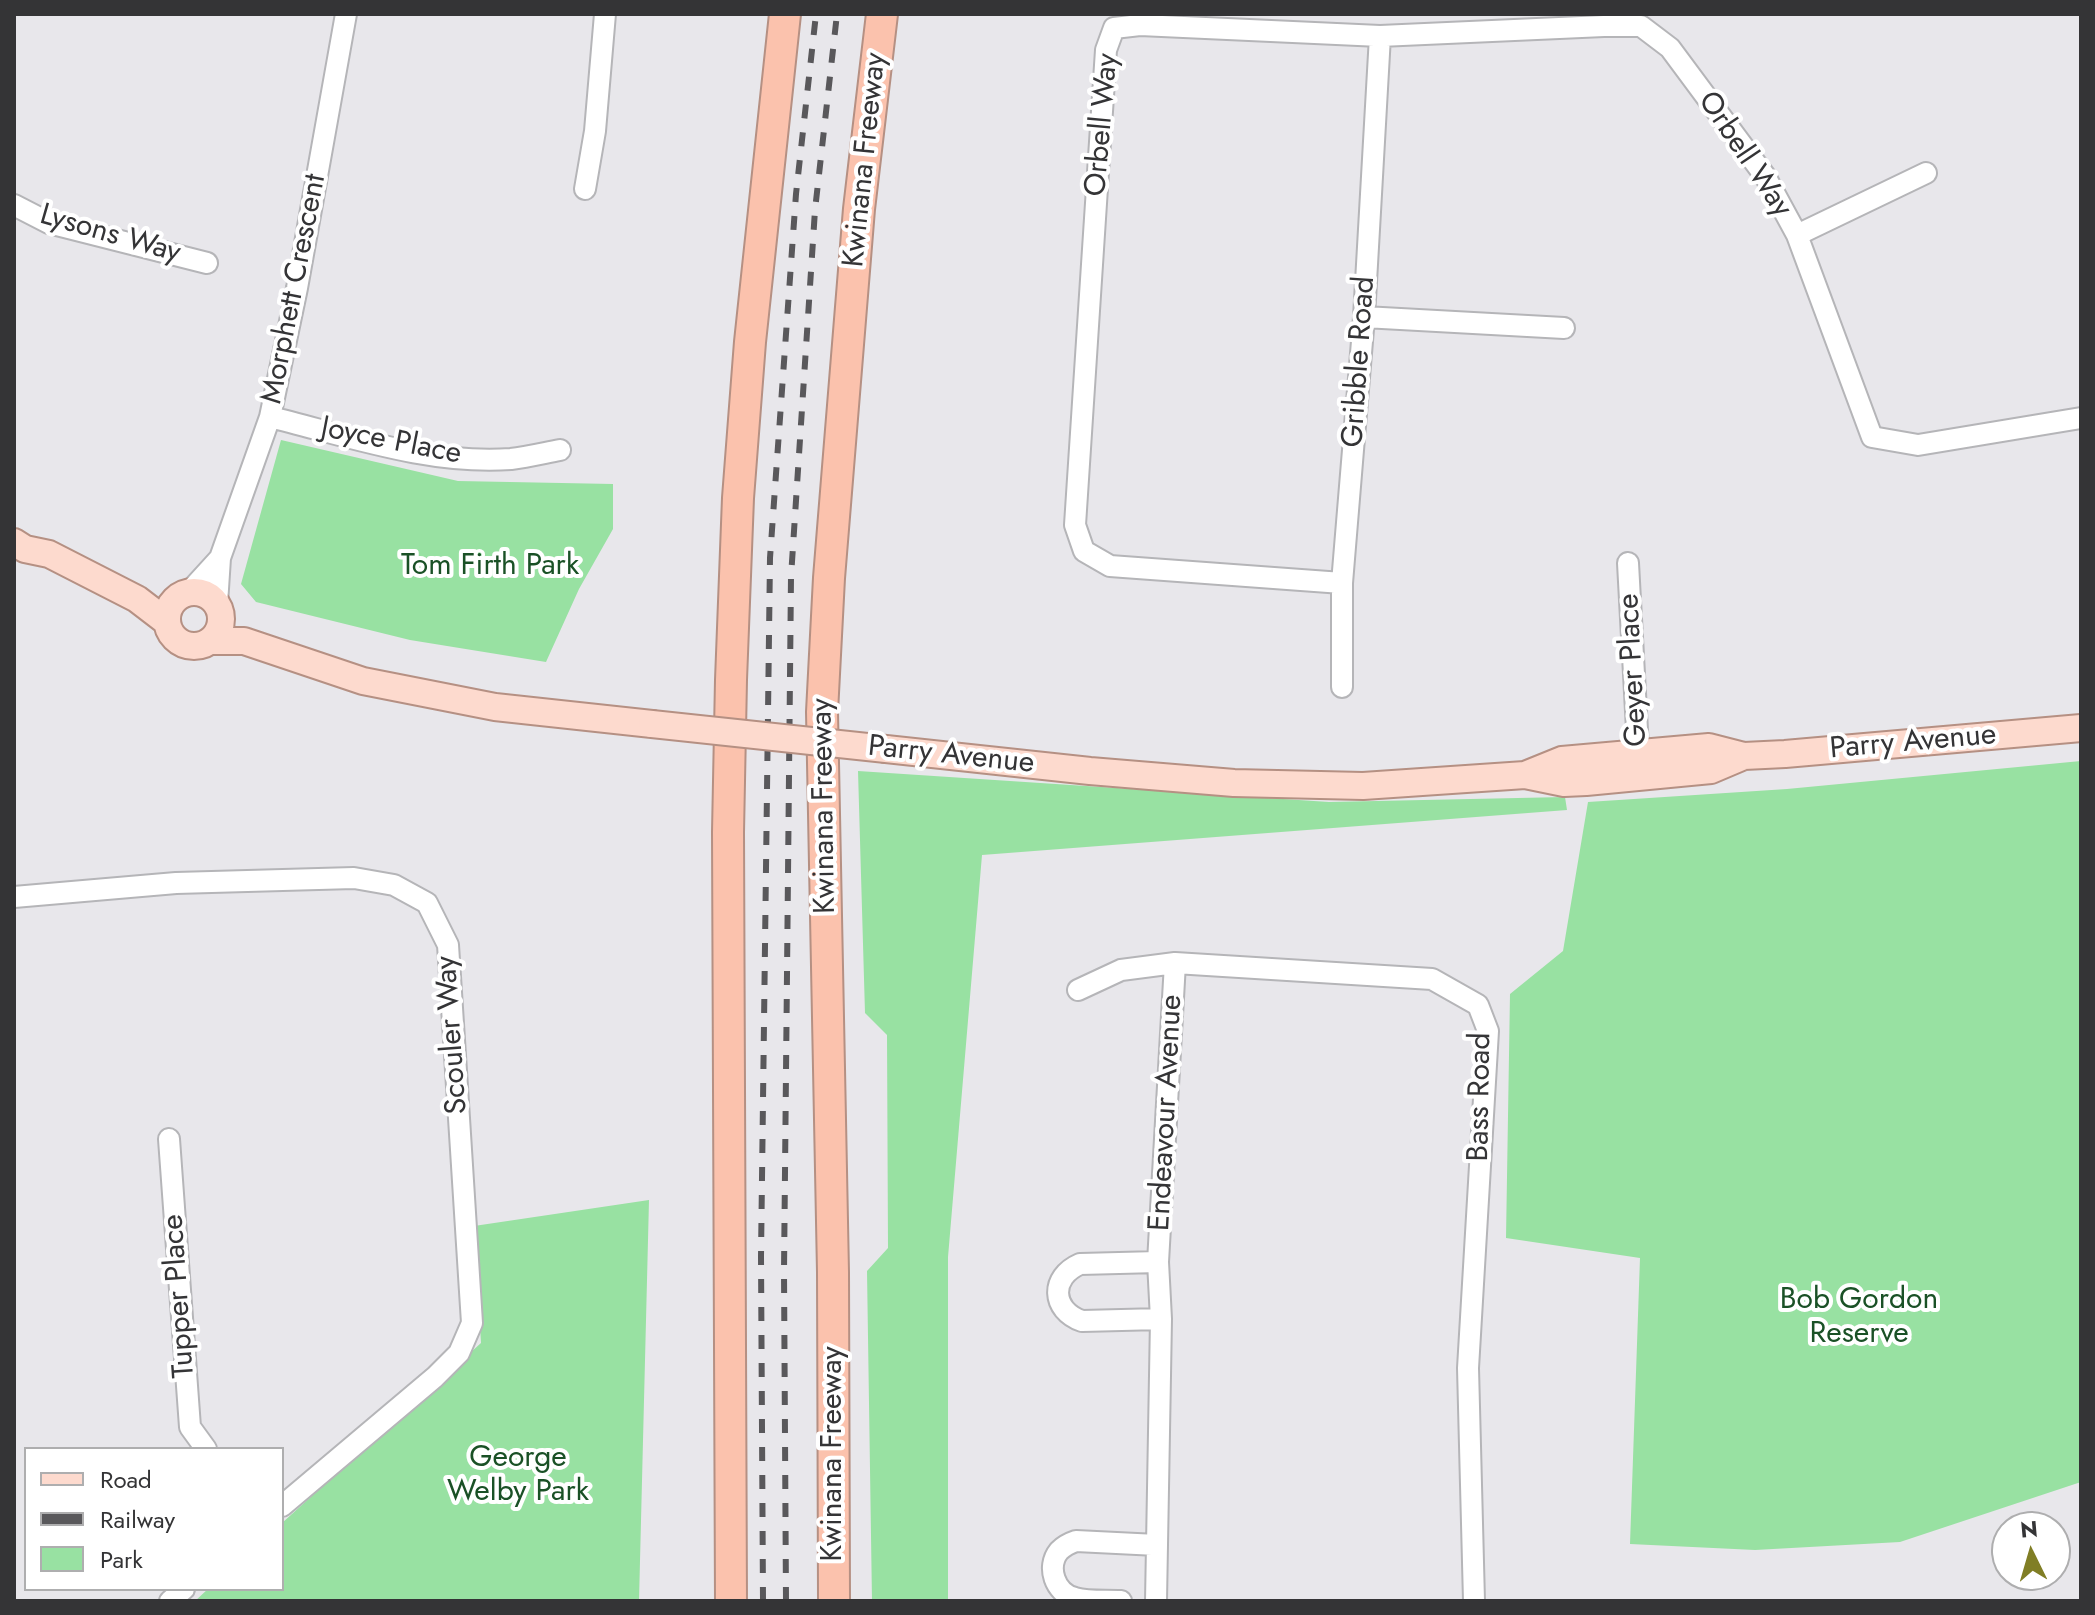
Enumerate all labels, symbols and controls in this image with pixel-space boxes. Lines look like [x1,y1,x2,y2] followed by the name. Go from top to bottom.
[837,51,895,269] street label: Kwinana Freeway
[1079,52,1127,198] street label: Orbell Way
[1689,85,1799,225] street label: Orbell Way
[255,171,335,407] street label: Morphett Crescent
[35,198,185,272] street label: Lysons Way
[1336,275,1384,449] street label: Gribble Road
[318,411,464,473] street label: Joyce Place
[401,549,579,585] park label: Tom Firth Park
[1612,593,1656,747] street label: Geyer Place
[805,698,845,914] street label: Kwinana Freeway
[1828,718,1998,768] street label: Parry Avenue
[866,729,1036,783] street label: Parry Avenue
[430,955,476,1115] street label: Scouler Way
[1143,994,1191,1232] street label: Endeavour Avenue
[1462,1032,1500,1162] street label: Bass Road
[156,1213,204,1379] street label: Tupper Place
[1780,1283,1938,1354] park label: Bob Gordon Reserve
[816,1346,852,1562] street label: Kwinana Freeway
[447,1441,589,1512] park label: George Welby Park
[24,1447,284,1591] legend
[100,1462,152,1497] text: Road
[100,1502,175,1537] text: Railway
[1991,1511,2071,1591] north arrow
[2019,1512,2039,1546] text: N
[100,1542,143,1577] text: Park

